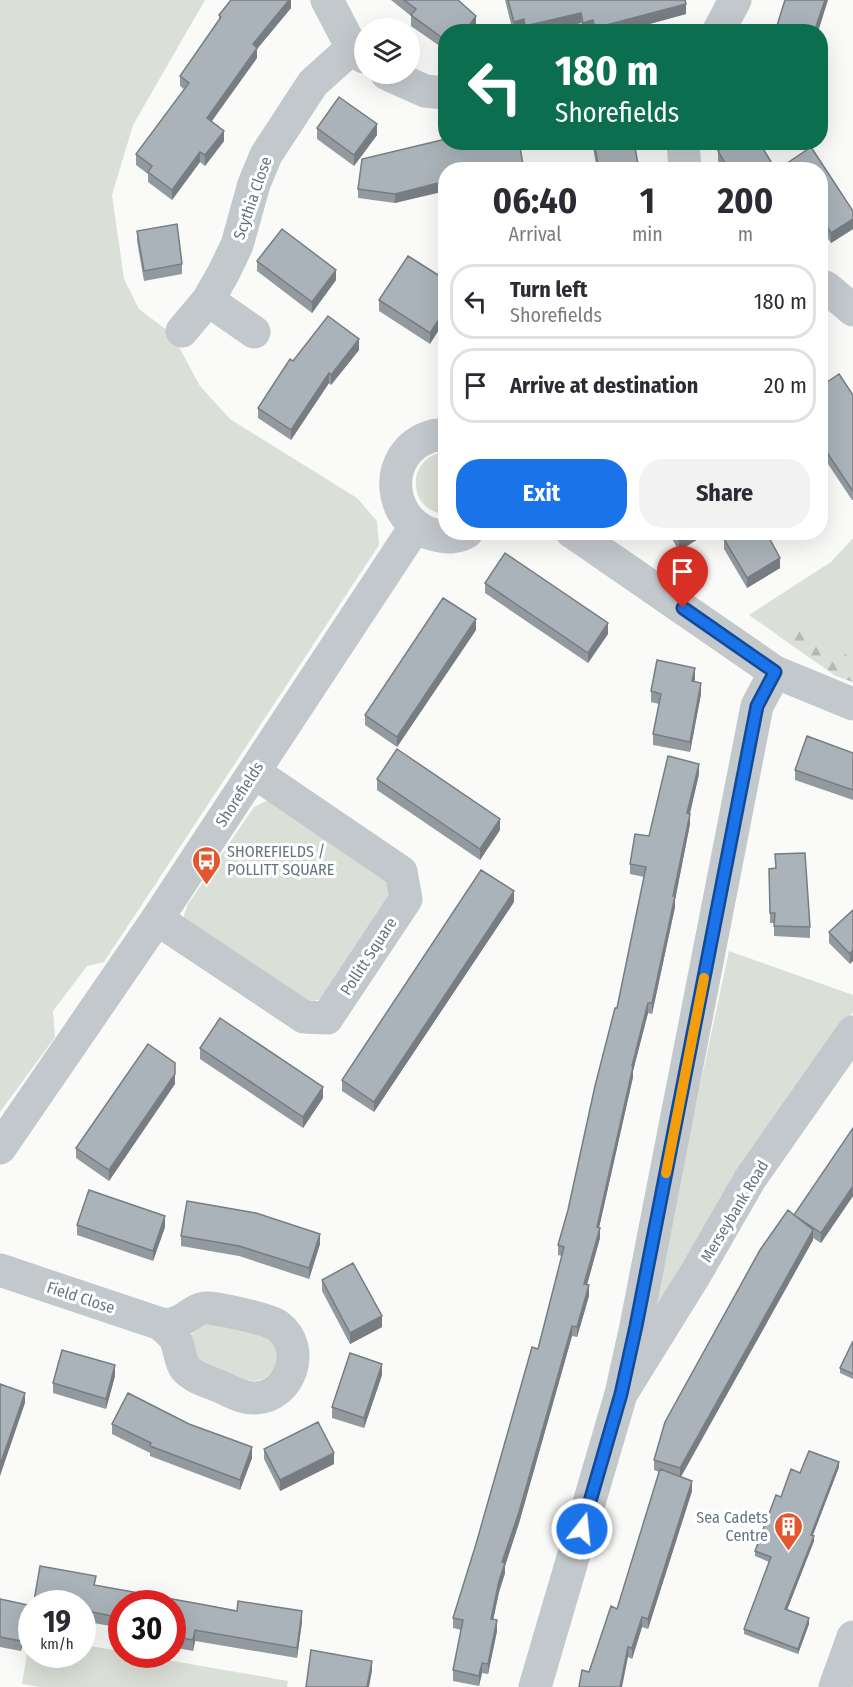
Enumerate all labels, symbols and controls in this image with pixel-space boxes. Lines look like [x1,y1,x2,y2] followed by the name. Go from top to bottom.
[354,18,420,84] map controls
[354,18,420,84] button: layers
[555,46,659,96] text: 180 m
[456,48,534,126] icon: left
[555,97,679,129] text: Shorefields
[229,154,276,242] street label: Scythia Close
[493,179,577,223] text: 06:40
[640,179,655,223] text: 1
[717,179,773,223] text: 200
[508,222,561,246] text: Arrival
[632,222,663,246] text: min
[738,222,753,246] text: m
[510,276,588,303] text: Turn left
[459,285,492,318] icon: left
[754,288,807,315] text: 180 m
[510,303,602,327] text: Shorefields
[459,369,492,402] icon: arrive
[510,372,698,399] text: Arrive at destination
[764,372,807,399] text: 20 m
[456,459,627,528] button: Exit
[639,459,810,528] button: Share
[657,546,708,608] pin
[666,555,699,588] icon: arrive
[211,758,268,830] street label: Shorefields
[227,842,334,879] place label: SHOREFIELDS / POLLITT SQUARE
[190,844,222,886] bus stop icon: SHOREFIELDS / POLLITT SQUARE
[336,914,401,999] street label: Pollitt Square
[697,1157,772,1266] street label: Merseybank Road
[45,1278,117,1317] street label: Field Close
[550,1497,614,1561] position arrow
[696,1508,768,1545] place label: Sea Cadets Centre
[773,1510,805,1552] building icon: Sea Cadets Centre
[108,1590,186,1668] speed limit sign: 30
[43,1604,71,1640] text: 19
[40,1635,74,1653] text: km/h

